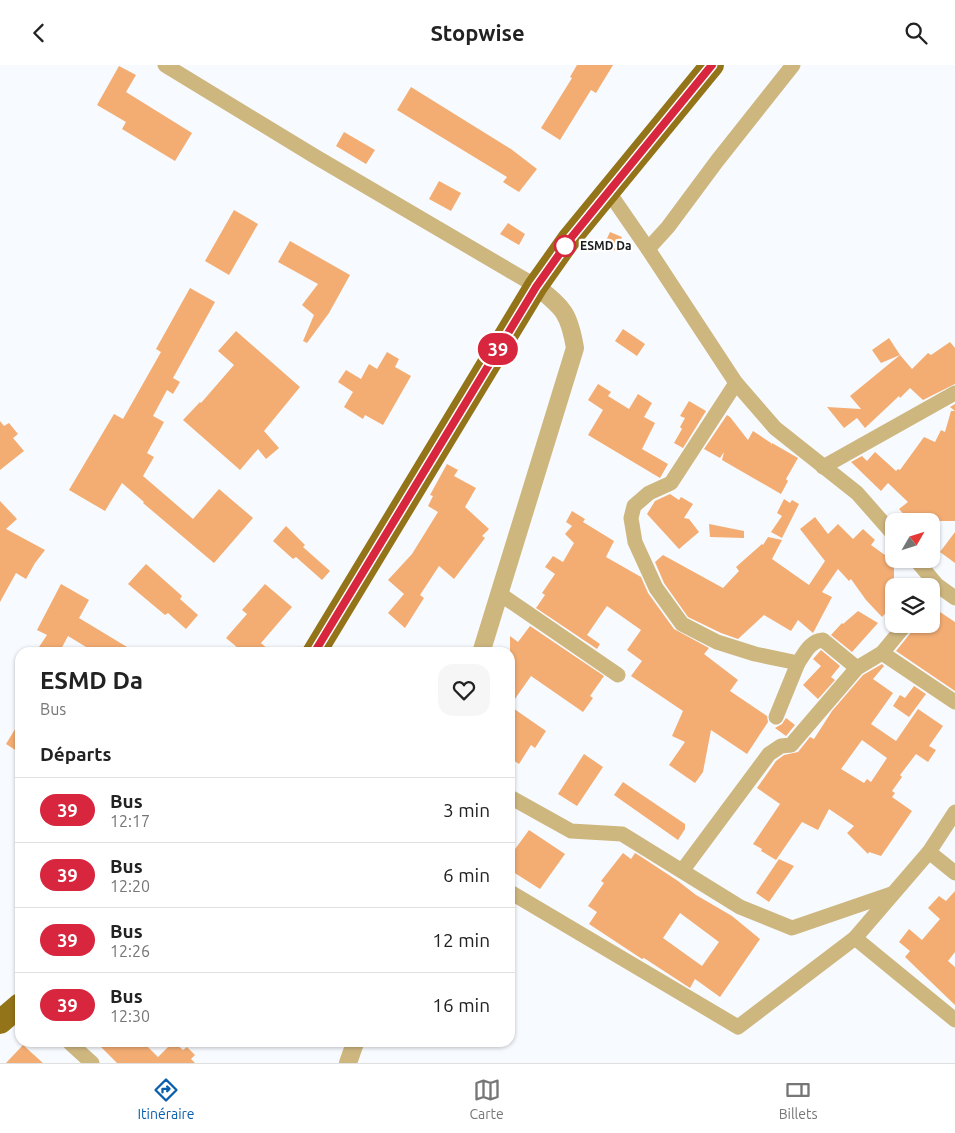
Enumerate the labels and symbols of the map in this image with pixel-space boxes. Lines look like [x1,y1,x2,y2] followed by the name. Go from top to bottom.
[554,235,576,257] marker: ESMD Da
[580,239,632,252] place label: ESMD Da
[476,333,520,365] line badge: 39
[885,513,940,567] north arrow

